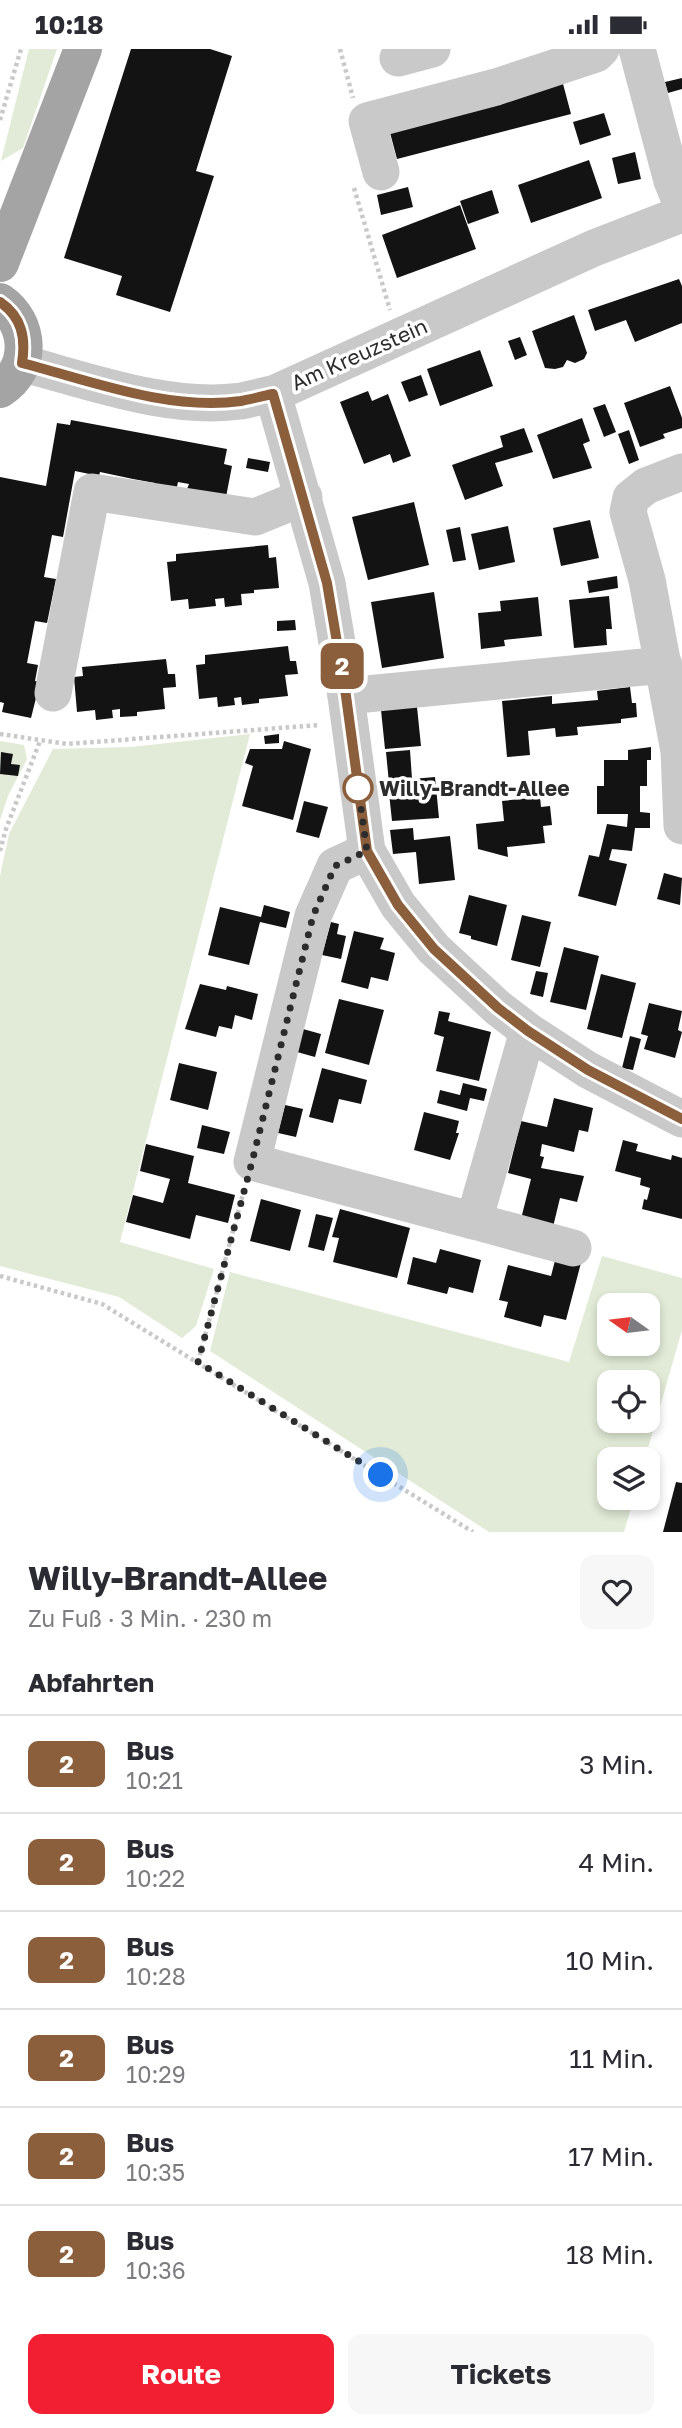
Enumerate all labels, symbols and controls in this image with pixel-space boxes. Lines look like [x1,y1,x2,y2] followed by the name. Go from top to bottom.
[35,9,104,40] text: 10:18
[287,312,431,396] street label: Am Kreuzstein
[319,643,365,689] line badge: 2
[335,651,349,680] text: 2
[343,773,373,803] marker: Willy-Brandt-Allee
[379,775,570,801] place label: Willy-Brandt-Allee
[597,1293,660,1356] north arrow
[597,1293,660,1510] map controls
[597,1370,660,1433] button: locate
[597,1447,660,1510] button: layers
[363,1457,398,1492] your location
[580,1555,654,1629] button: heart
[28,1558,328,1597] text: Willy-Brandt-Allee
[28,1604,272,1632] text: Zu Fuß · 3 Min. · 230 m
[28,1667,154,1698] text: Abfahrten
[126,1735,174,1766] text: Bus
[59,1749,74,1778] text: 2
[579,1749,654,1780] text: 3 Min.
[126,1766,183,1794] text: 10:21
[126,1833,174,1864] text: Bus
[59,1847,74,1876] text: 2
[579,1847,654,1878] text: 4 Min.
[126,1864,185,1892] text: 10:22
[126,1931,174,1962] text: Bus
[59,1945,74,1974] text: 2
[566,1945,654,1976] text: 10 Min.
[126,1962,186,1990] text: 10:28
[126,2029,174,2060] text: Bus
[59,2043,74,2072] text: 2
[569,2043,654,2074] text: 11 Min.
[126,2060,186,2088] text: 10:29
[126,2127,174,2158] text: Bus
[59,2141,74,2170] text: 2
[568,2141,654,2172] text: 17 Min.
[126,2158,185,2186] text: 10:35
[126,2225,174,2256] text: Bus
[59,2239,74,2268] text: 2
[566,2239,654,2270] text: 18 Min.
[126,2256,186,2284] text: 10:36
[28,2334,334,2414] button: Route
[348,2334,654,2414] button: Tickets

